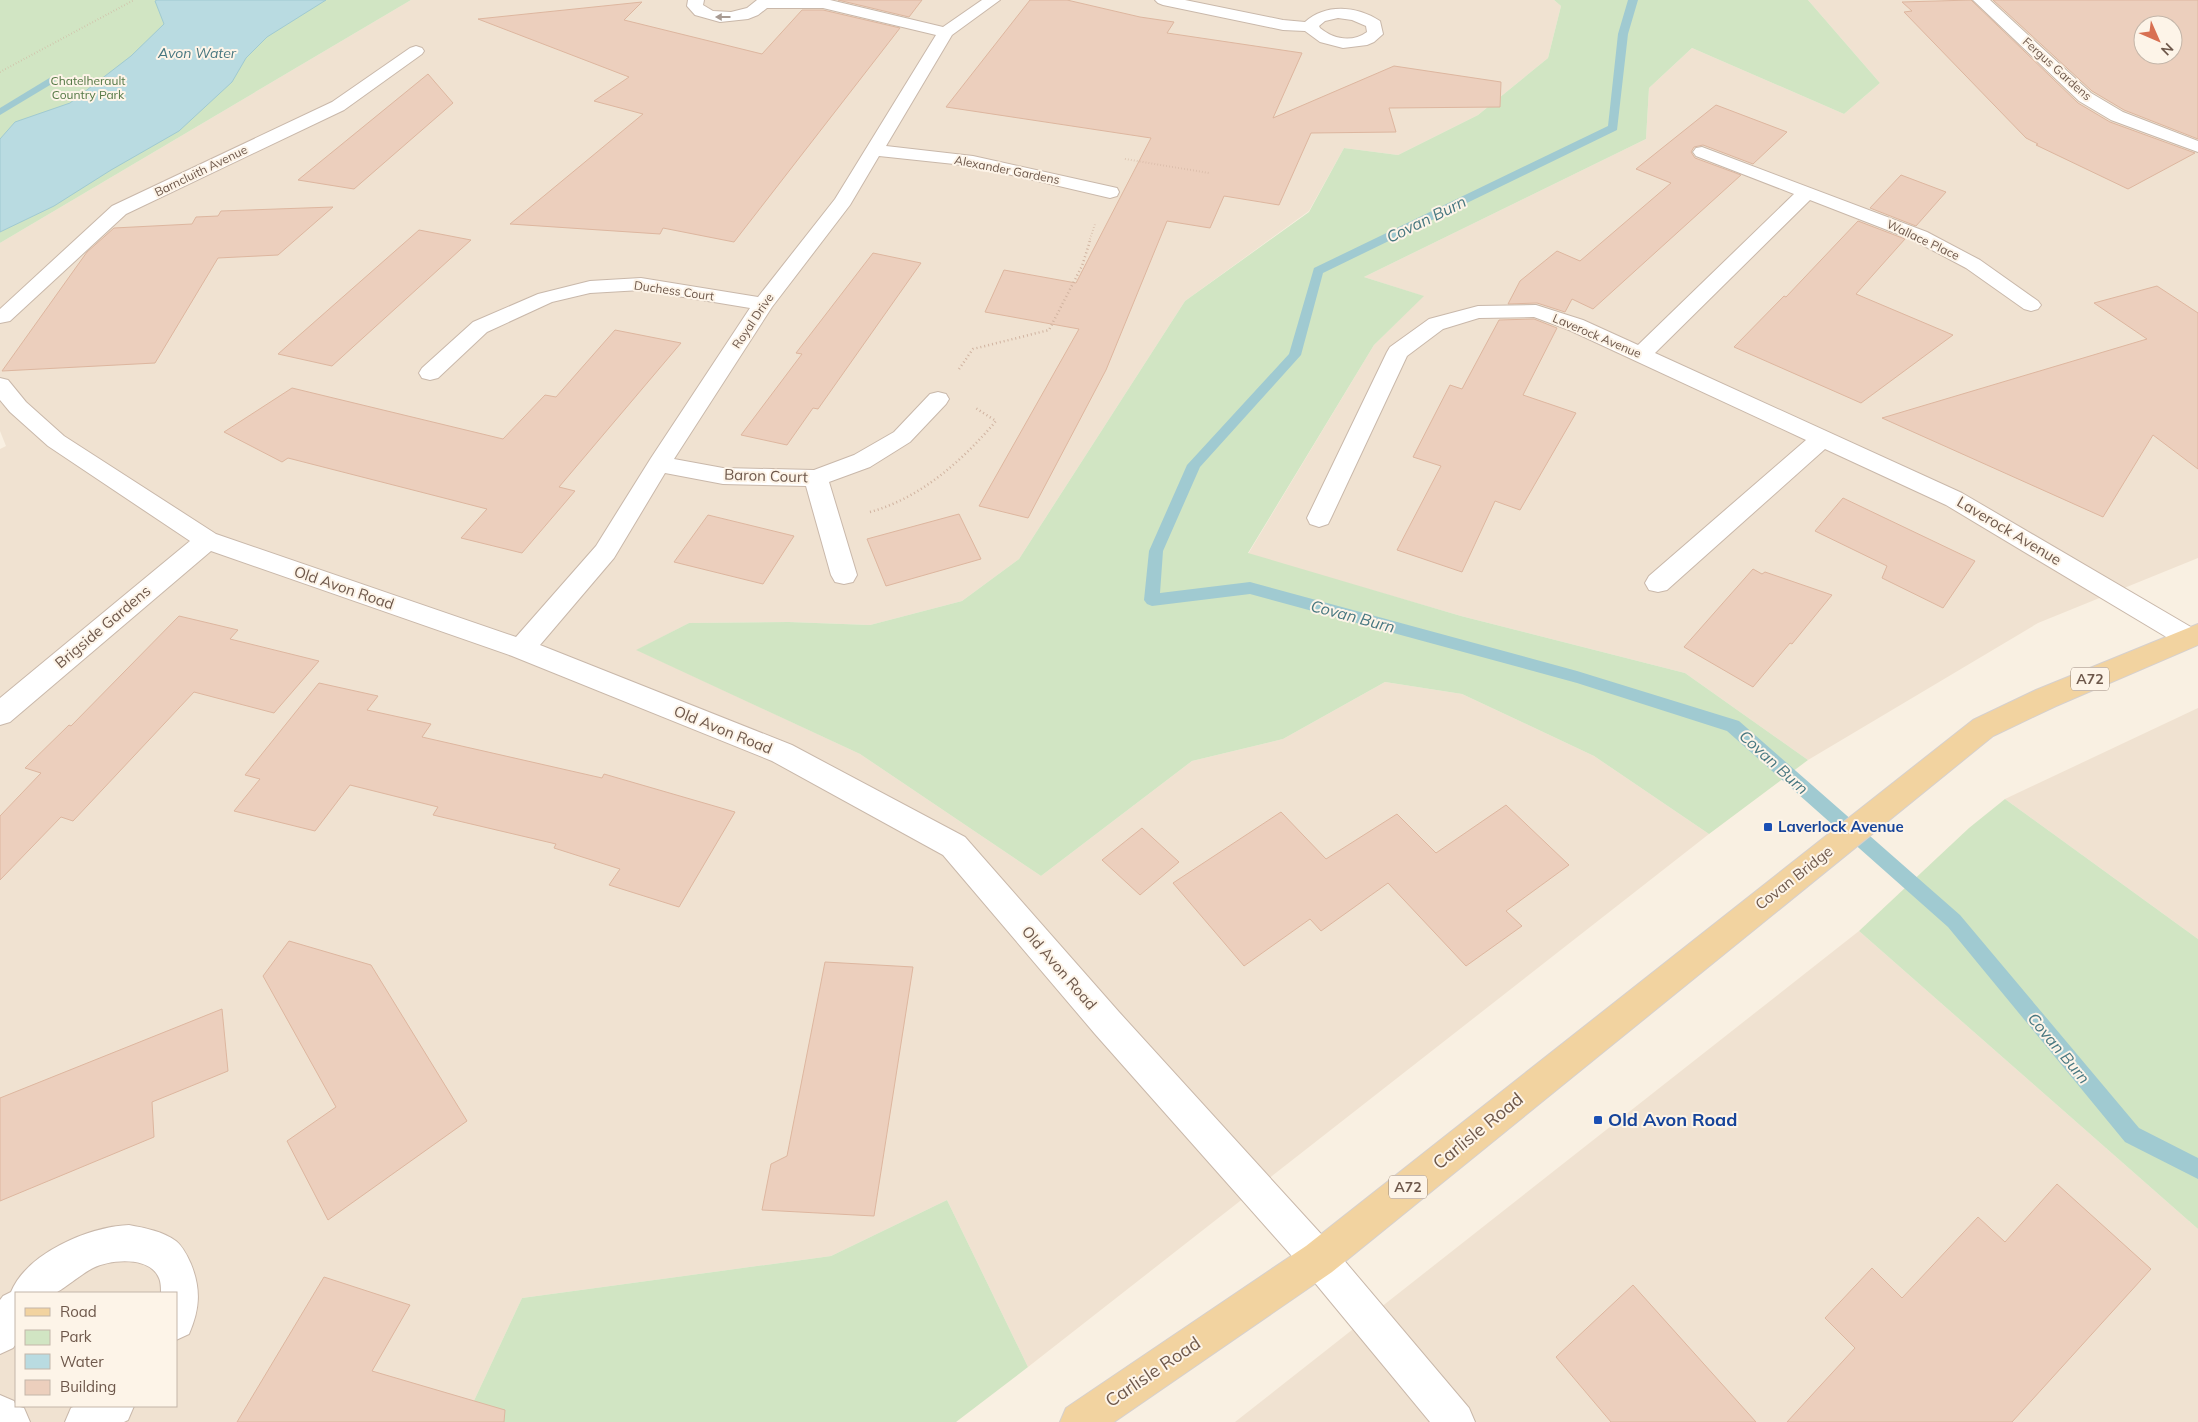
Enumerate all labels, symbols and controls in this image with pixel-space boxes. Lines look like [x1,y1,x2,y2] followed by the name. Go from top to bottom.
[715,12,731,20] one-way arrow
[2133,15,2183,65] north arrow
[2020,34,2095,104] street label: Fergus Gardens
[2157,39,2177,59] text: N
[157,44,237,62] water label: Avon Water
[50,73,126,102] park label: Chatelherault Country Park
[152,142,250,200] street label: Barncluith Avenue
[953,152,1061,187] street label: Alexander Gardens
[1383,191,1469,247] water label: Covan Burn
[1884,216,1962,263] street label: Wallace Place
[633,277,715,304] street label: Duchess Court
[729,290,777,351] street label: Royal Drive
[1551,310,1644,361] street label: Laverock Avenue
[724,465,808,486] street label: Baron Court
[1954,492,2065,569] street label: Laverock Avenue
[292,562,397,614] street label: Old Avon Road
[51,581,154,672] street label: Brigside Gardens
[1309,595,1397,637] water label: Covan Burn
[2071,668,2109,691] road number: A72
[671,701,775,758] street label: Old Avon Road
[1735,726,1813,798] water label: Covan Burn
[1778,817,1904,836] place label: Laverlock Avenue
[1762,821,1774,833] marker: Laverlock Avenue
[1751,841,1836,914] street label: Covan Bridge
[1018,922,1101,1013] street label: Old Avon Road
[2024,1009,2094,1087] water label: Covan Burn
[1428,1087,1528,1174] street label: Carlisle Road
[1608,1108,1737,1131] place label: Old Avon Road
[1592,1114,1604,1126] marker: Old Avon Road
[1389,1176,1427,1198] road number: A72
[15,1292,178,1407] legend
[60,1302,97,1321] text: Road
[60,1327,92,1346] text: Park
[1101,1331,1205,1412] street label: Carlisle Road
[60,1352,104,1371] text: Water
[60,1377,116,1396] text: Building

